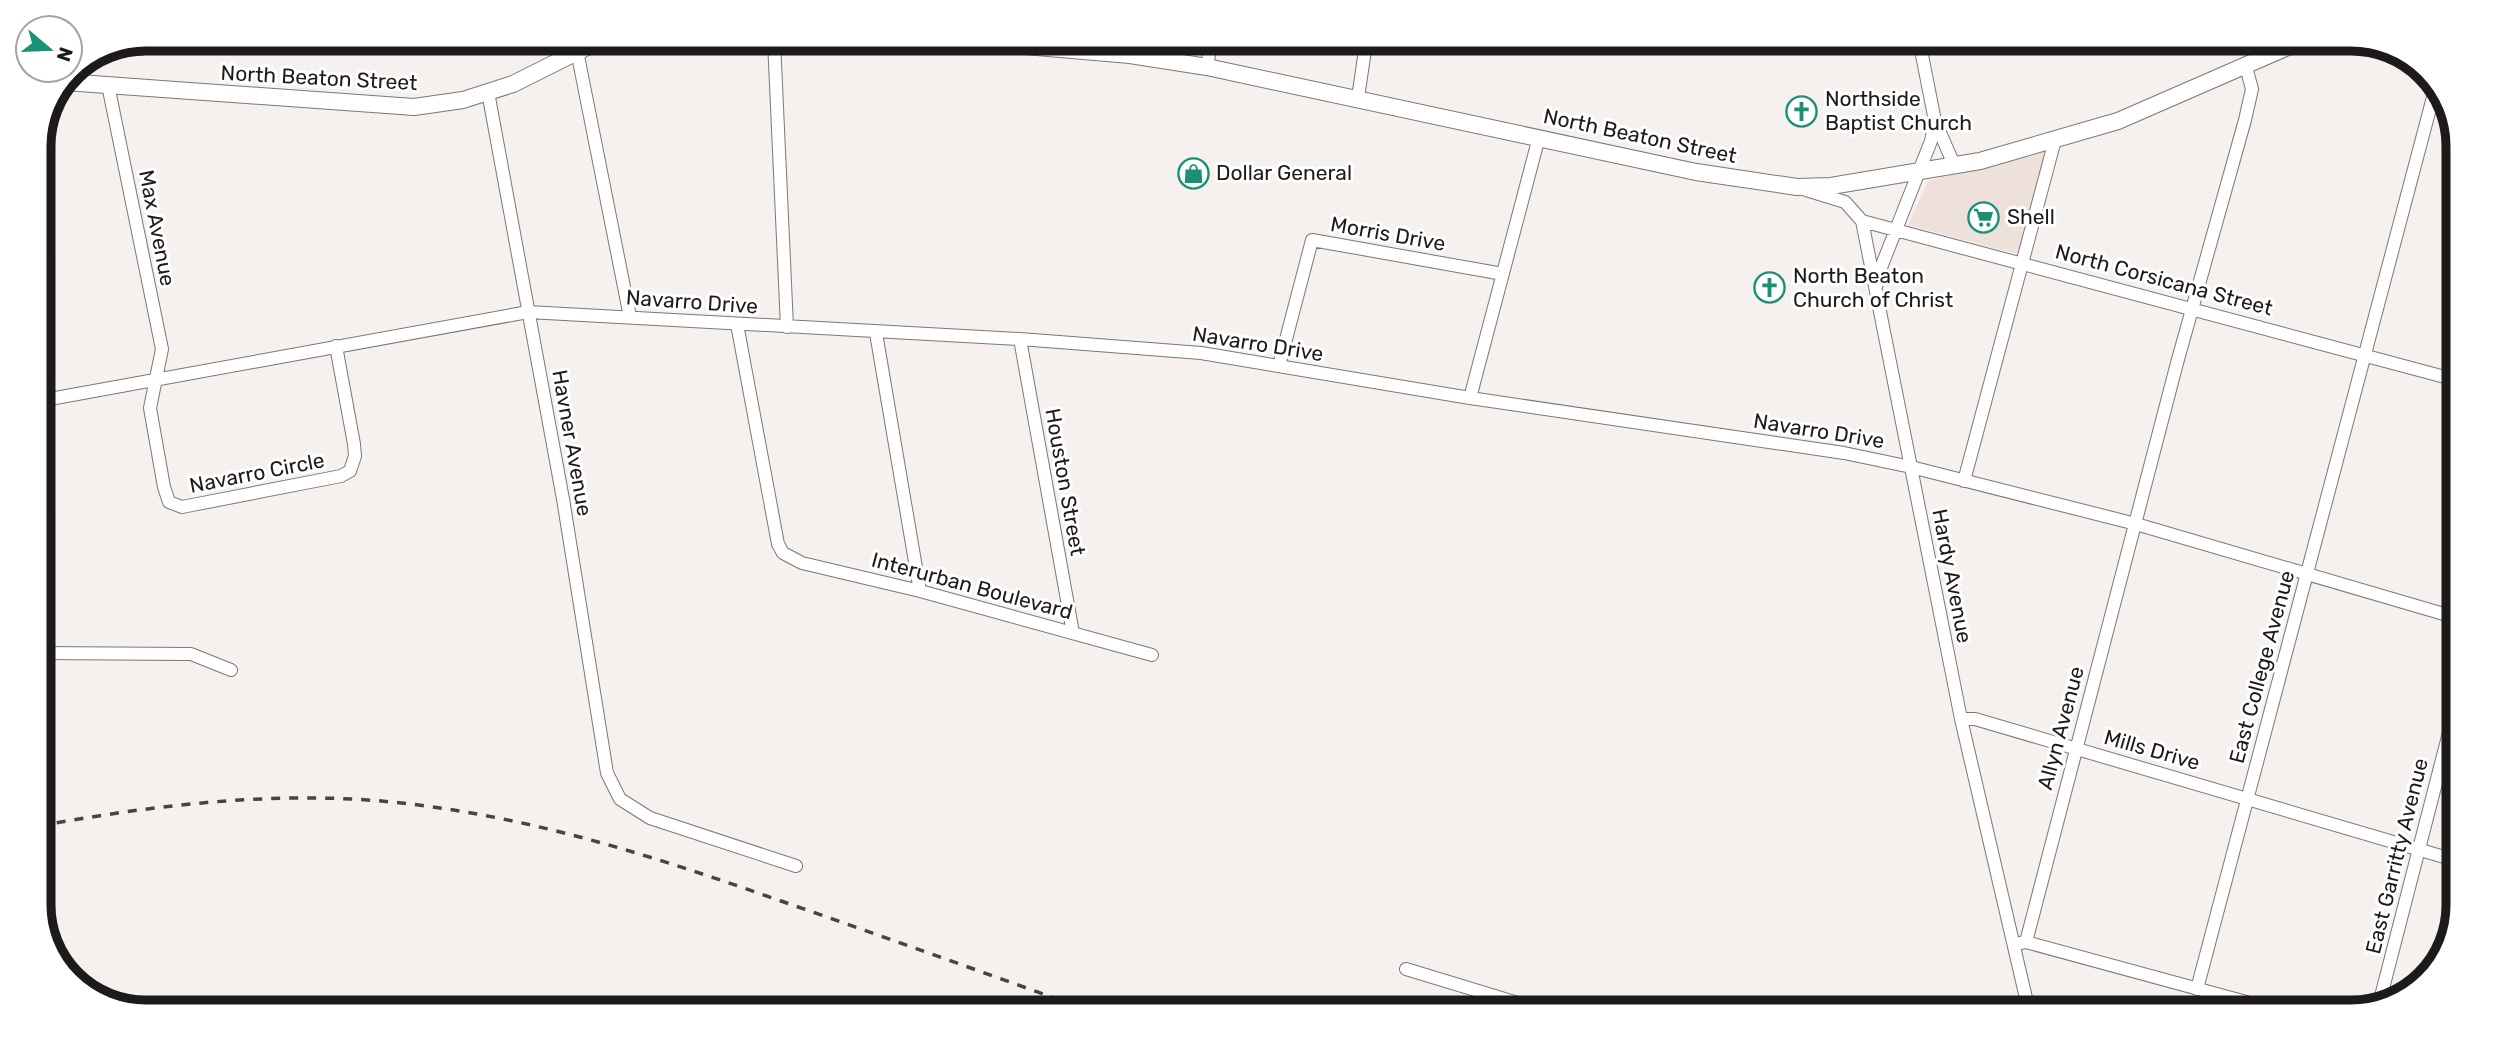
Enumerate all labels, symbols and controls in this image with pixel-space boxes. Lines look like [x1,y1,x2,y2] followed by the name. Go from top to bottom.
[14,14,84,84] north arrow
[52,44,78,65] text: N
[220,60,418,95] street label: North Beaton Street
[1825,86,1972,135] place label: Northside Baptist Church
[1785,94,1819,128] church icon: Northside Baptist Church
[1541,103,1739,168] street label: North Beaton Street
[1176,156,1210,190] shop icon: Dollar General
[1216,160,1352,185] place label: Dollar General
[134,168,181,288] street label: Max Avenue
[1967,200,2001,234] supermarket icon: Shell
[2007,204,2055,229] place label: Shell
[1329,211,1447,256] street label: Morris Drive
[2053,238,2276,321] street label: North Corsicana Street
[1793,263,1953,312] place label: North Beaton Church of Christ
[1753,271,1787,305] church icon: North Beaton Church of Christ
[625,284,759,319] street label: Navarro Drive
[1191,321,1325,366] street label: Navarro Drive
[547,368,598,518] street label: Havner Avenue
[1040,406,1091,558] street label: Houston Street
[1752,408,1886,453] street label: Navarro Drive
[187,447,327,498] street label: Navarro Circle
[1927,507,1978,645] street label: Hardy Avenue
[869,547,1075,624] street label: Interurban Boulevard
[2224,568,2299,766] street label: East College Avenue
[2032,663,2089,792] street label: Allyn Avenue
[2101,724,2203,775] street label: Mills Drive
[2360,755,2433,956] street label: East Garritty Avenue

